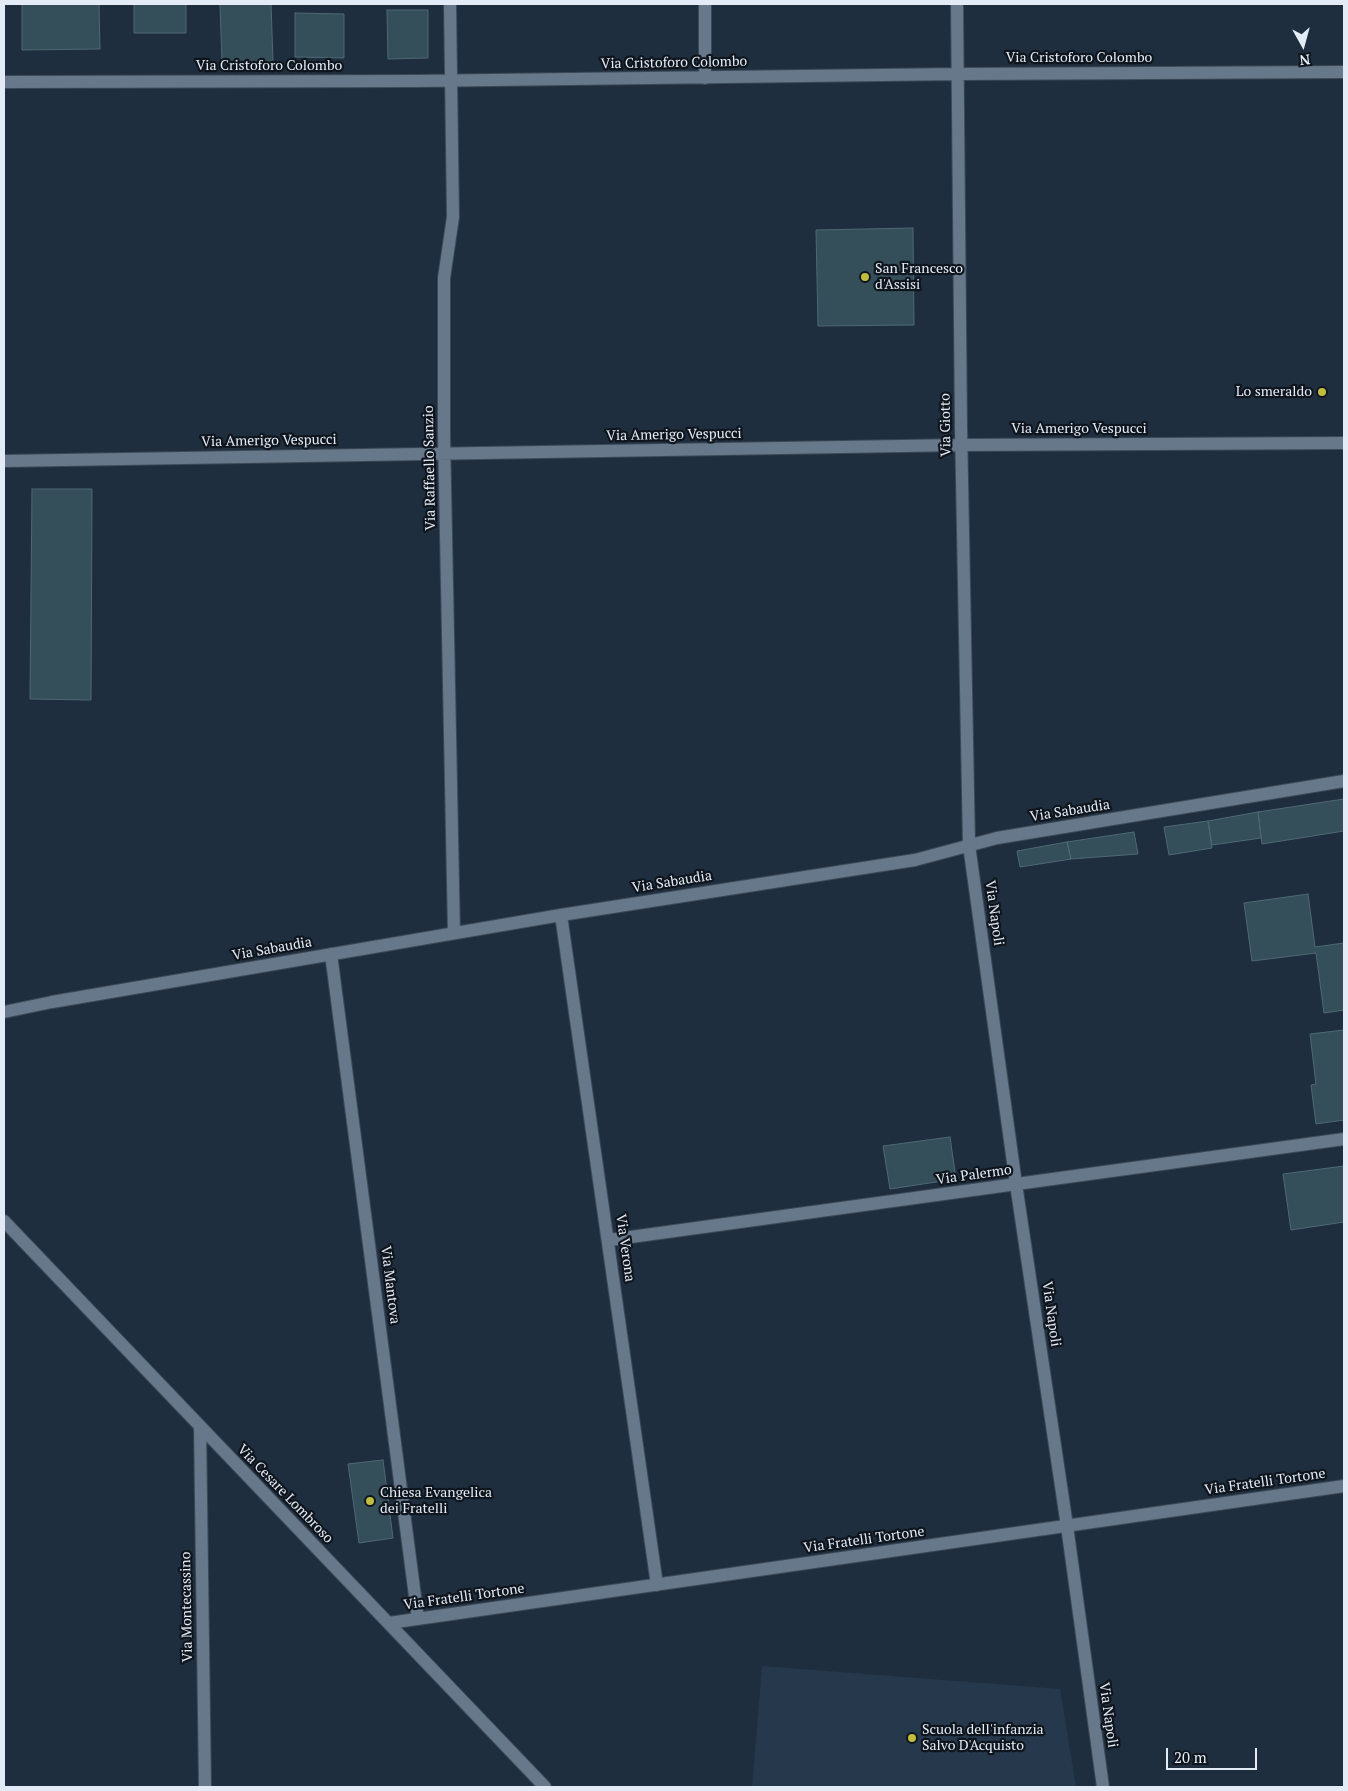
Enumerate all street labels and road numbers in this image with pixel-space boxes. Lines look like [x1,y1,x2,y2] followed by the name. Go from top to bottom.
[1006,50,1152,66] street label: Via Cristoforo Colombo
[601,53,747,73] street label: Via Cristoforo Colombo
[196,58,342,74] street label: Via Cristoforo Colombo
[937,393,955,457] street label: Via Giotto
[421,405,439,531] street label: Via Raffaello Sanzio
[1011,421,1147,437] street label: Via Amerigo Vespucci
[606,425,742,445] street label: Via Amerigo Vespucci
[201,431,337,451] street label: Via Amerigo Vespucci
[1029,796,1111,826] street label: Via Sabaudia
[631,867,713,897] street label: Via Sabaudia
[981,879,1007,947] street label: Via Napoli
[231,934,313,964] street label: Via Sabaudia
[935,1161,1013,1189] street label: Via Palermo
[612,1213,638,1283] street label: Via Verona
[377,1245,403,1325] street label: Via Mantova
[1038,1280,1064,1348] street label: Via Napoli
[233,1441,337,1547] street label: Via Cesare Lombroso
[1204,1465,1326,1499] street label: Via Fratelli Tortone
[803,1523,925,1557] street label: Via Fratelli Tortone
[178,1552,196,1662] street label: Via Montecassino
[403,1580,525,1614] street label: Via Fratelli Tortone
[1095,1681,1121,1749] street label: Via Napoli

